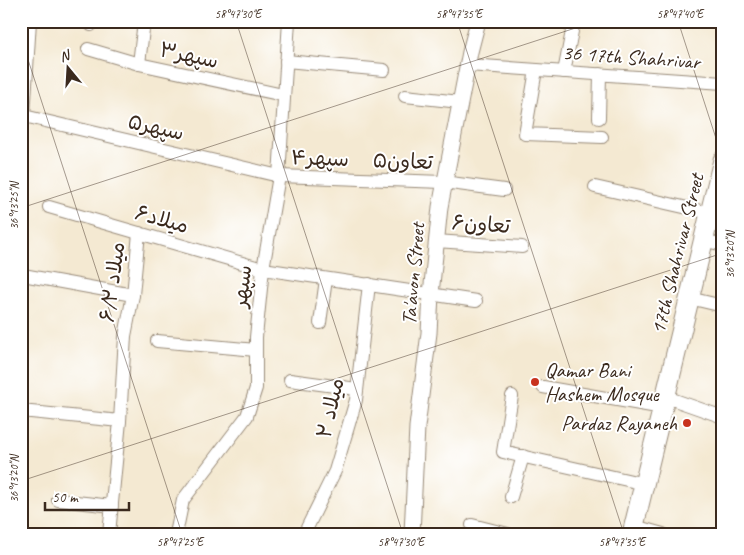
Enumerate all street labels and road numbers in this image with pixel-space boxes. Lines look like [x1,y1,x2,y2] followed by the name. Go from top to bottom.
[157,36,221,74] street label: سپهر۳
[561,39,703,75] street label: 36 17th Shahrivar
[125,108,187,146] street label: سپهر۵
[291,144,349,172] street label: سپهر۴
[372,147,435,175] street label: تعاون۵
[645,169,710,337] street label: 17th Shahrivar Street
[132,199,192,239] street label: میلاد۶
[451,209,512,239] street label: تعاون۶
[396,220,431,326] street label: Ta'avon Street
[94,240,130,324] street label: میلاد ۶/۲
[226,263,257,311] street label: سپهر
[310,375,350,441] street label: میلاد ۲

